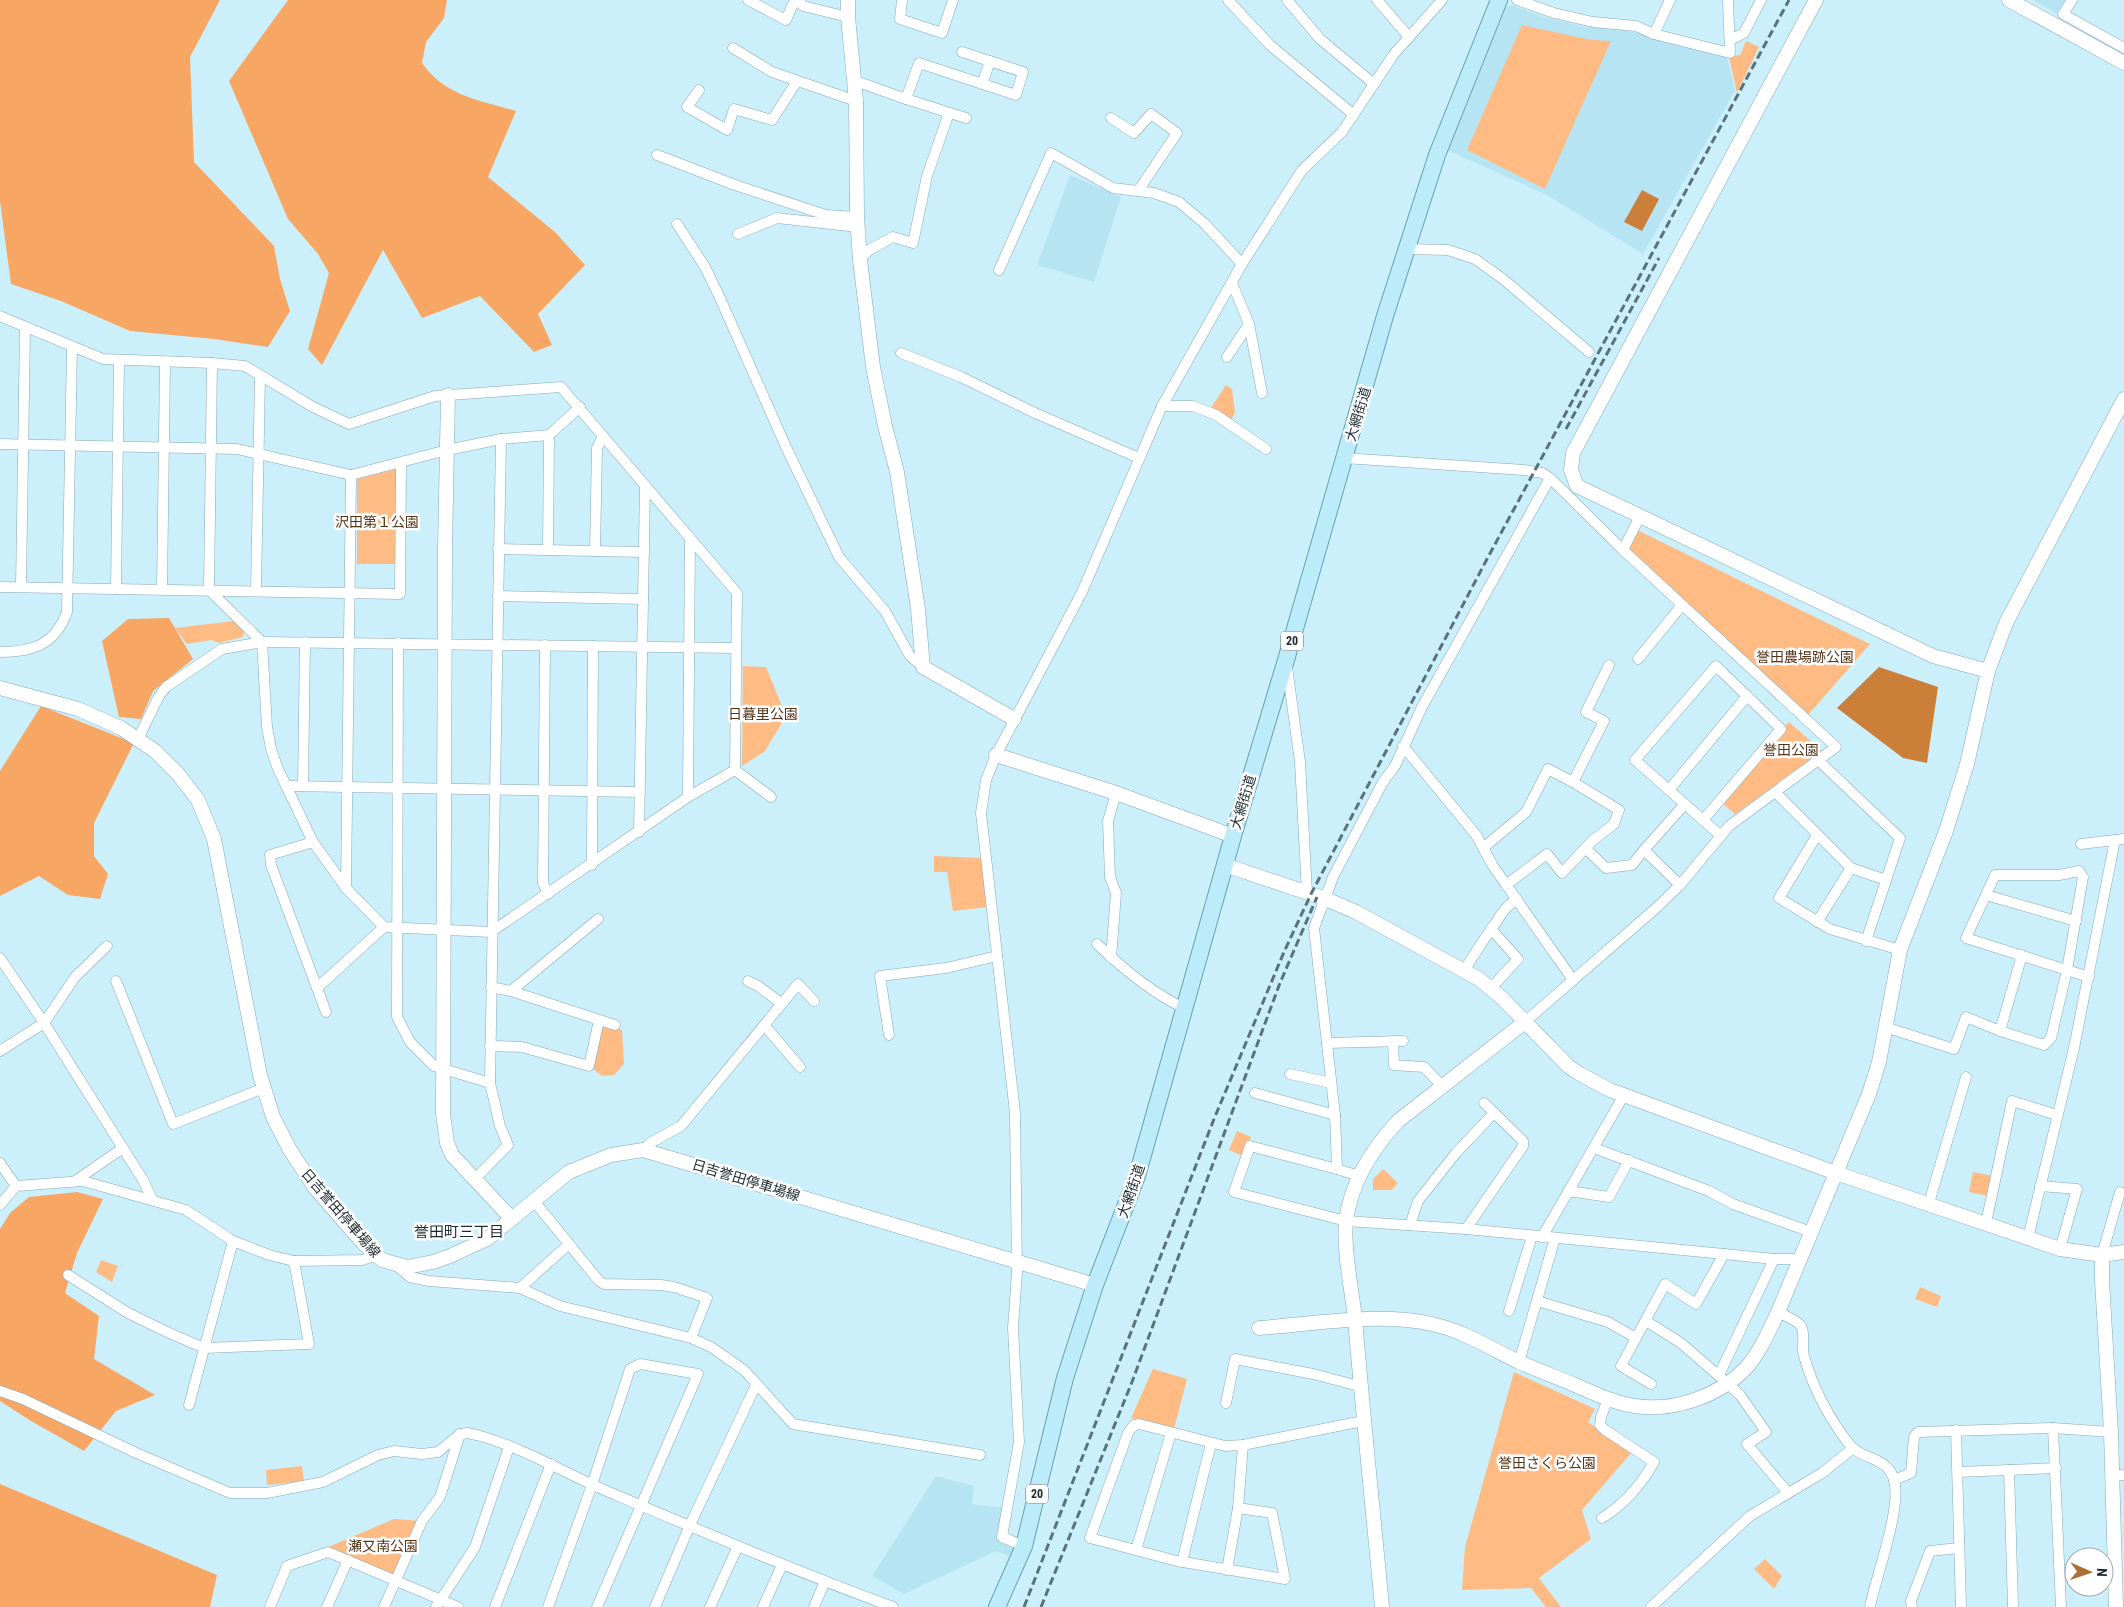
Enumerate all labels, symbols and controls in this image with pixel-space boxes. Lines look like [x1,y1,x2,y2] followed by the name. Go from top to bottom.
[1342,385,1374,443] street label: 大網街道
[335,514,419,530] park label: 沢田第１公園
[1281,631,1303,650] road number: 20
[1756,649,1854,665] park label: 誉田農場跡公園
[728,706,798,722] park label: 日暮里公園
[1763,742,1819,758] park label: 誉田公園
[1227,773,1259,831] street label: 大網街道
[690,1156,802,1204] street label: 日吉誉田停車場線
[1114,1162,1148,1220] street label: 大網街道
[298,1165,384,1261] street label: 日吉誉田停車場線
[414,1223,504,1241] district label: 誉田町三丁目
[1498,1455,1596,1471] park label: 誉田さくら公園
[1026,1485,1048,1504] road number: 20
[348,1538,418,1554] park label: 瀬又南公園
[2064,1547,2114,1597] north arrow
[2094,1568,2110,1577] text: N

